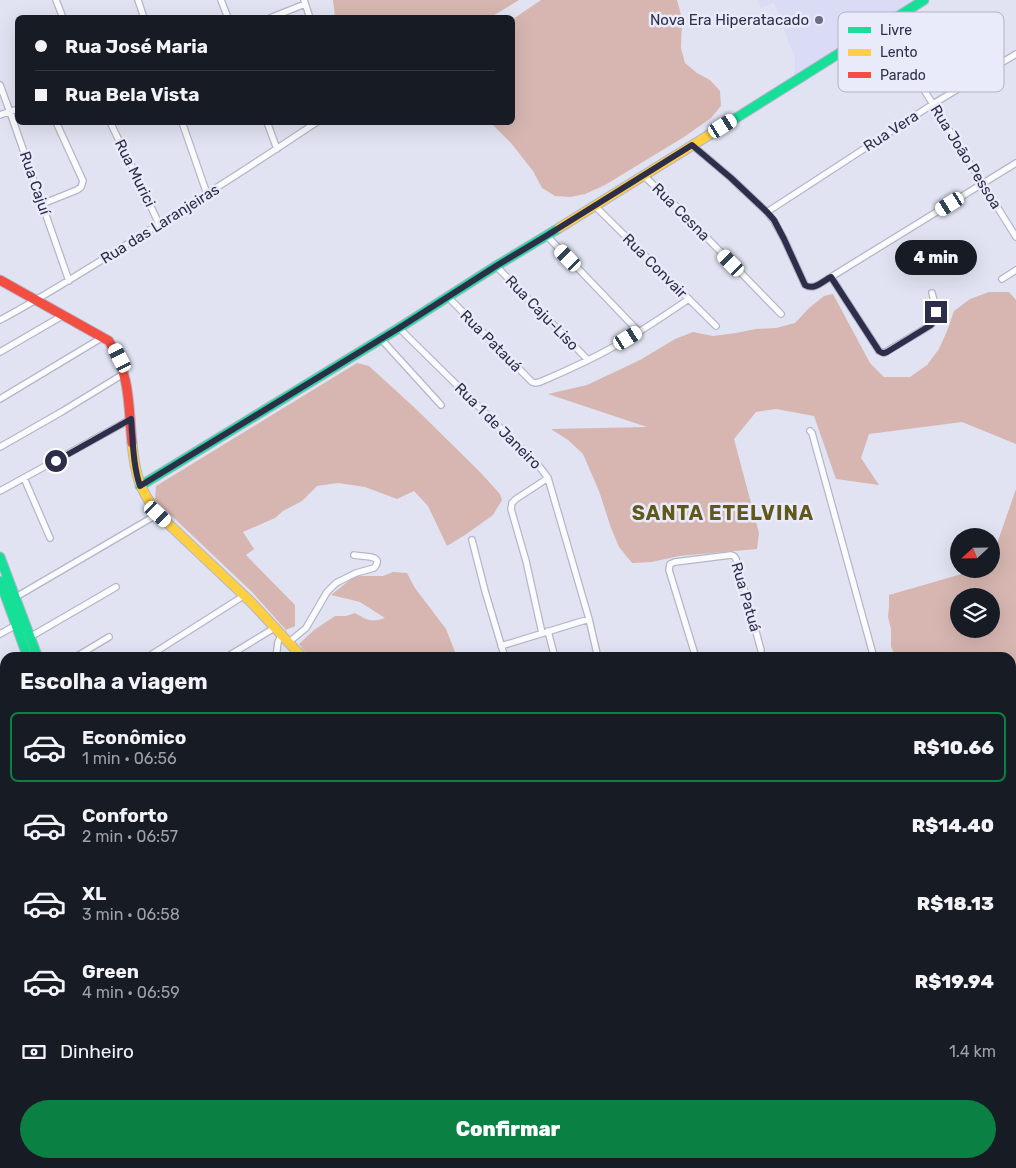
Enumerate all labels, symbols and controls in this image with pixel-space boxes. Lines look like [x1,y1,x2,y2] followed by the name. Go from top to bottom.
[650,11,809,29] place label: Nova Era Hiperatacado
[838,12,1004,92] legend
[813,14,825,26] marker: Nova Era Hiperatacado
[880,22,912,39] text: Livre
[65,35,208,58] text: Rua José Maria
[880,44,917,61] text: Lento
[880,67,926,84] text: Parado
[65,83,199,106] text: Rua Bela Vista
[927,102,1005,212] street label: Rua João Pessoa
[860,107,922,155] street label: Rua Vera
[706,112,739,140] car
[111,136,159,210] street label: Rua Murici
[16,149,55,218] street label: Rua Cajuí
[648,179,714,245] street label: Rua Cesna
[97,180,223,268] street label: Rua das Laranjeiras
[933,190,966,218] car
[619,230,691,302] street label: Rua Convair
[895,240,977,274] callout: 4 min
[552,242,583,274] car
[715,247,746,279] car
[914,248,958,267] text: 4 min
[502,272,582,354] street label: Rua Caju-Liso
[925,301,947,323] route end
[456,306,526,376] street label: Rua Patauá
[611,324,644,352] car
[106,341,133,375] car
[451,379,545,473] street label: Rua 1 de Janeiro
[45,450,67,472] route start
[141,498,174,530] car
[632,501,814,525] district label: SANTA ETELVINA
[950,528,1000,578] north arrow
[950,528,1000,638] map controls
[727,560,765,634] street label: Rua Patuá
[950,588,1000,638] button: layers
[20,668,208,695] text: Escolha a viagem
[22,725,67,770] icon: car
[82,726,186,749] text: Econômico
[913,736,994,759] text: R$10.66
[82,749,177,768] text: 1 min · 06:56
[22,803,67,848] icon: car
[82,804,168,827] text: Conforto
[912,814,994,837] text: R$14.40
[82,827,178,846] text: 2 min · 06:57
[22,881,67,926] icon: car
[82,882,106,905] text: XL
[917,892,994,915] text: R$18.13
[82,905,180,924] text: 3 min · 06:58
[22,959,67,1004] icon: car
[82,960,139,983] text: Green
[915,970,994,993] text: R$19.94
[82,983,180,1002] text: 4 min · 06:59
[20,1038,48,1066] icon: cash
[60,1040,134,1063] text: Dinheiro
[949,1042,996,1061] text: 1.4 km
[20,1100,996,1158] button: Confirmar

